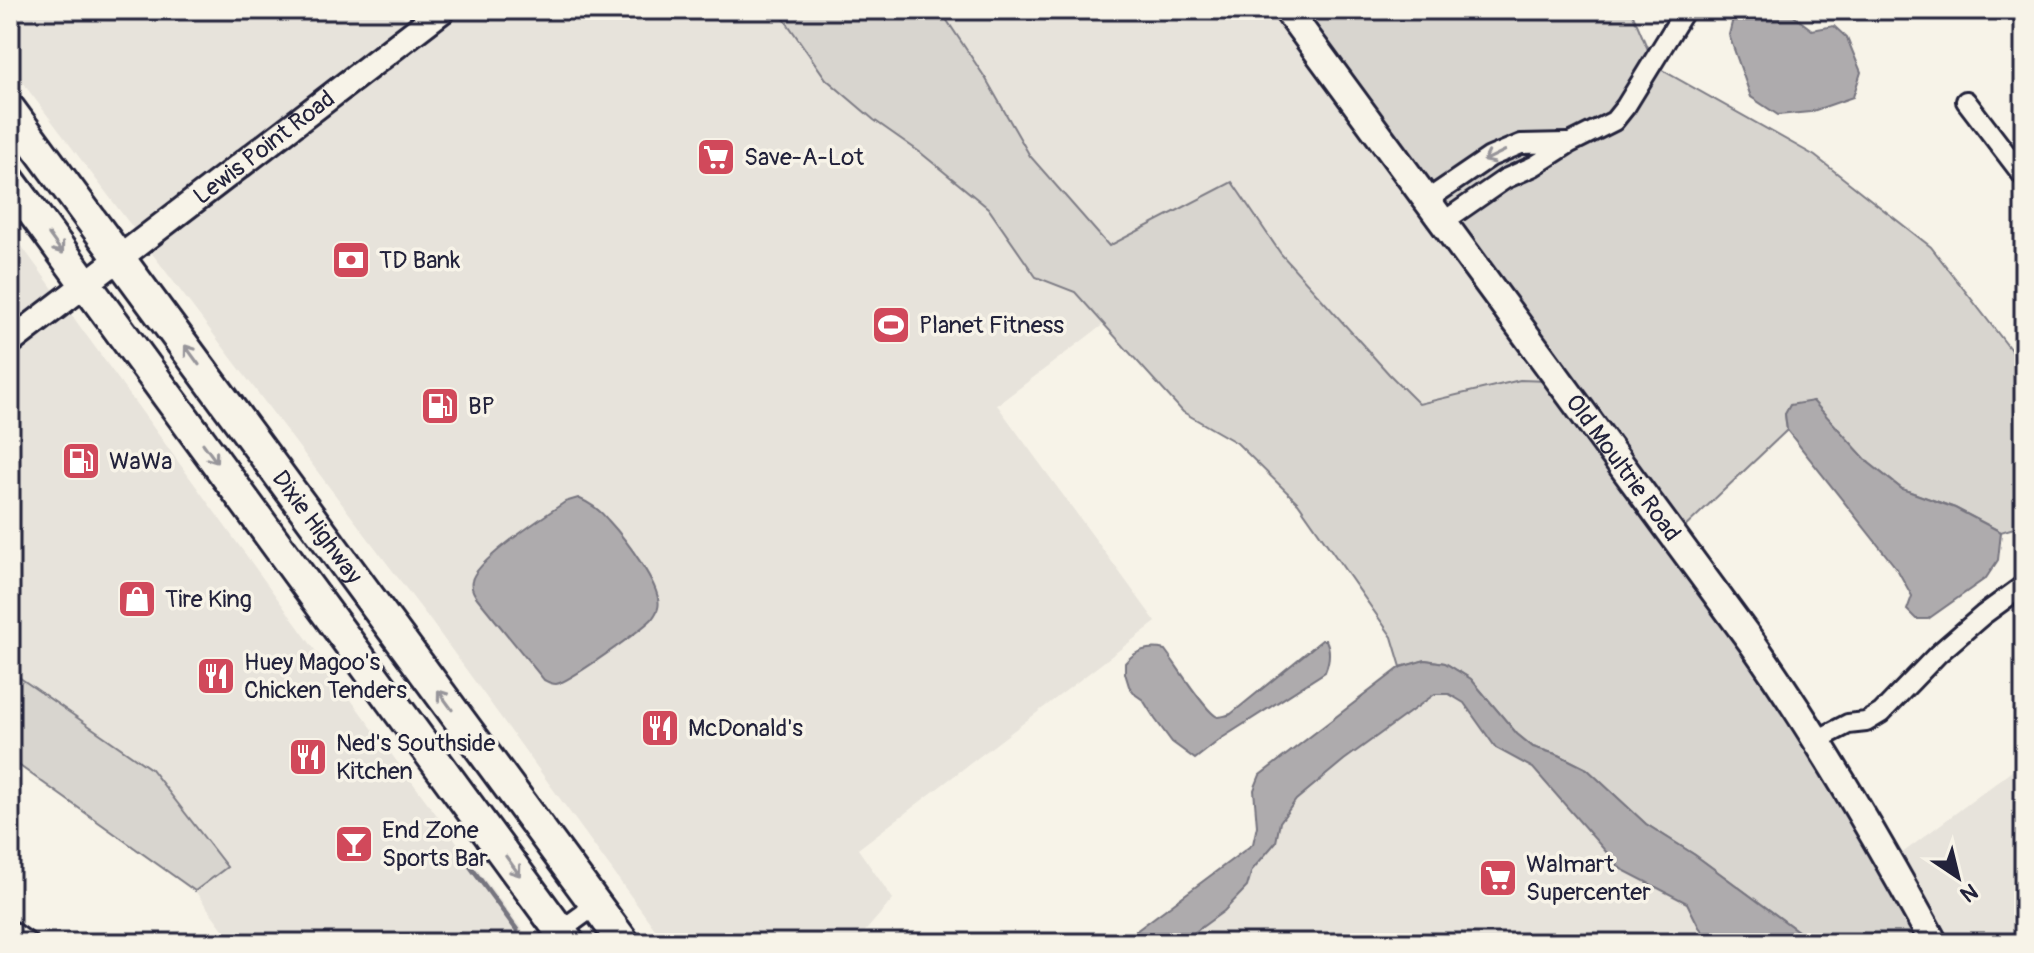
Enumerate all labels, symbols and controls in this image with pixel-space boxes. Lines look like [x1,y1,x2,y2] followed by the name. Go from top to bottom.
[188,84,341,211] street label: Lewis Point Road
[695,136,737,178] supermarket icon: Save-A-Lot
[744,143,864,172] place label: Save-A-Lot
[1483,149,1507,164] one-way arrow
[48,232,64,254] one-way arrow
[330,239,372,281] bank icon: TD Bank
[379,246,460,275] place label: TD Bank
[870,304,912,346] sports icon: Planet Fitness
[919,311,1064,340] place label: Planet Fitness
[184,345,201,366] one-way arrow
[419,385,461,427] fuel station icon: BP
[1559,389,1687,547] street label: Old Moultrie Road
[468,392,495,421] place label: BP
[60,440,102,482] fuel station icon: WaWa
[202,442,218,464] one-way arrow
[109,447,172,476] place label: WaWa
[266,465,368,590] street label: Dixie Highway
[116,578,158,620] shop icon: Tire King
[165,585,252,614] place label: Tire King
[244,648,407,705] place label: Huey Magoo's Chicken Tenders
[195,655,237,697] restaurant icon: Huey Magoo's Chicken Tenders
[437,689,454,711] one-way arrow
[639,707,681,749] restaurant icon: McDonald's
[688,714,803,743] place label: McDonald's
[336,729,495,786] place label: Ned's Southside Kitchen
[287,736,329,778] restaurant icon: Ned's Southside Kitchen
[382,816,488,873] place label: End Zone Sports Bar
[333,823,375,865] bar icon: End Zone Sports Bar
[1918,837,1998,917] north arrow
[1526,850,1651,907] place label: Walmart Supercenter
[504,855,521,876] one-way arrow
[1477,857,1519,899] supermarket icon: Walmart Supercenter
[1955,877,1983,908] text: N

